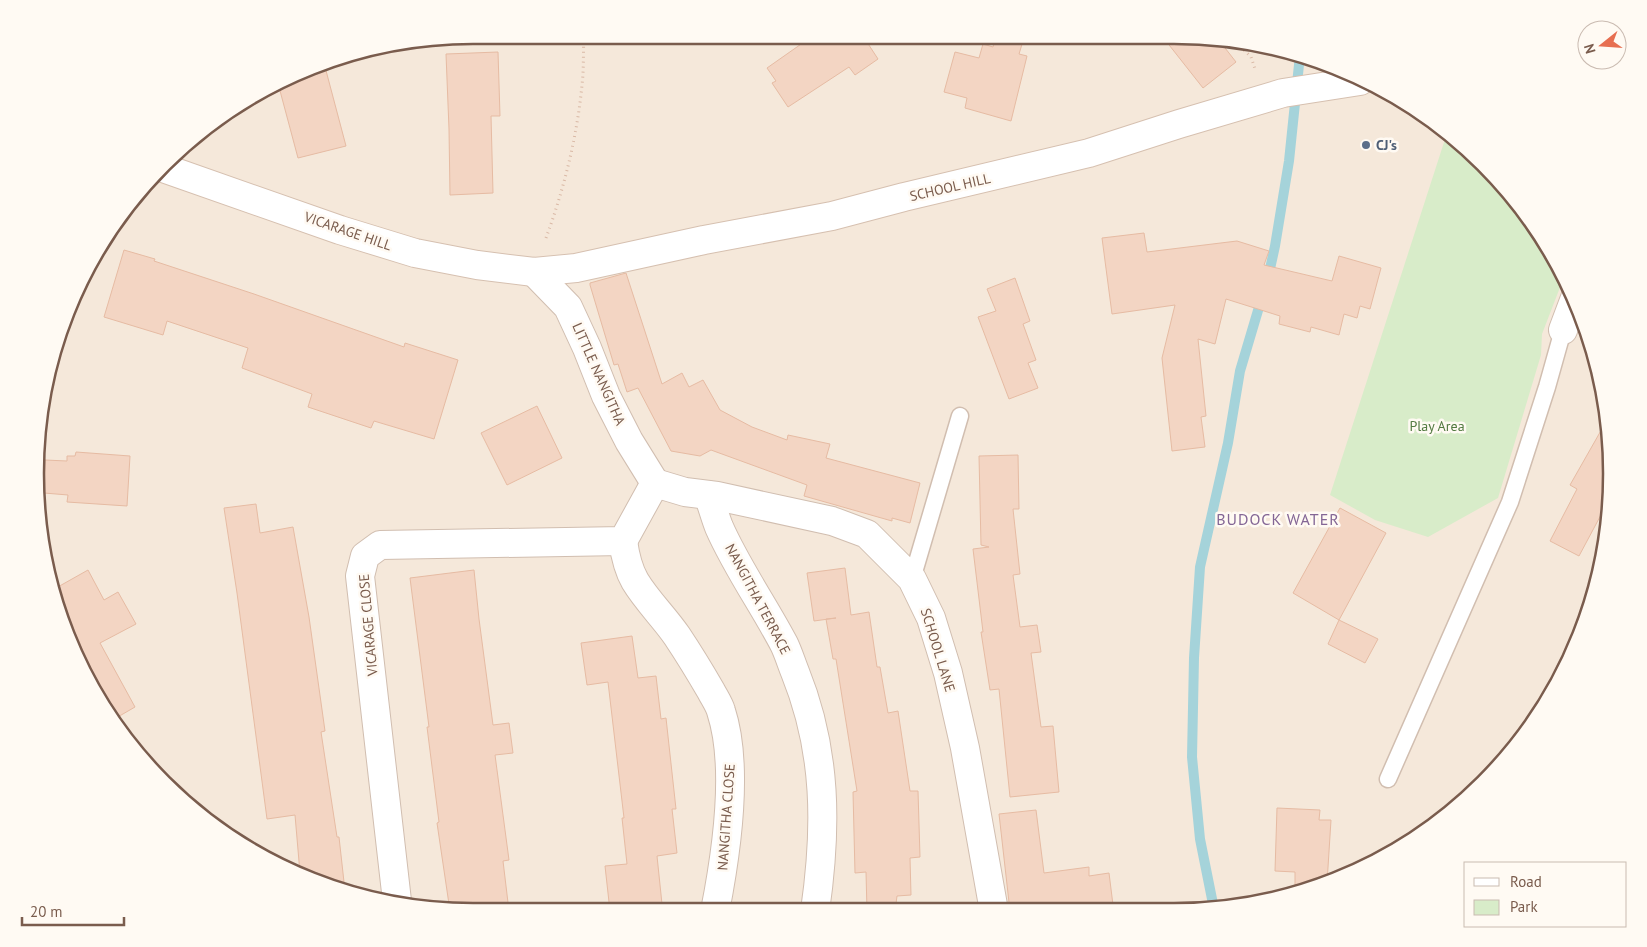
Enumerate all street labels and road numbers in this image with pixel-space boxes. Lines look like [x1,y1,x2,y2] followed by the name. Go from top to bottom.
[908,169,992,205] street label: SCHOOL HILL
[301,207,394,254] street label: VICARAGE HILL
[568,320,630,429] street label: LITTLE NANGITHA
[721,541,795,657] street label: NANGITHA TERRACE
[355,573,382,678] street label: VICARAGE CLOSE
[917,606,959,694] street label: SCHOOL LANE
[713,763,739,871] street label: NANGITHA CLOSE

